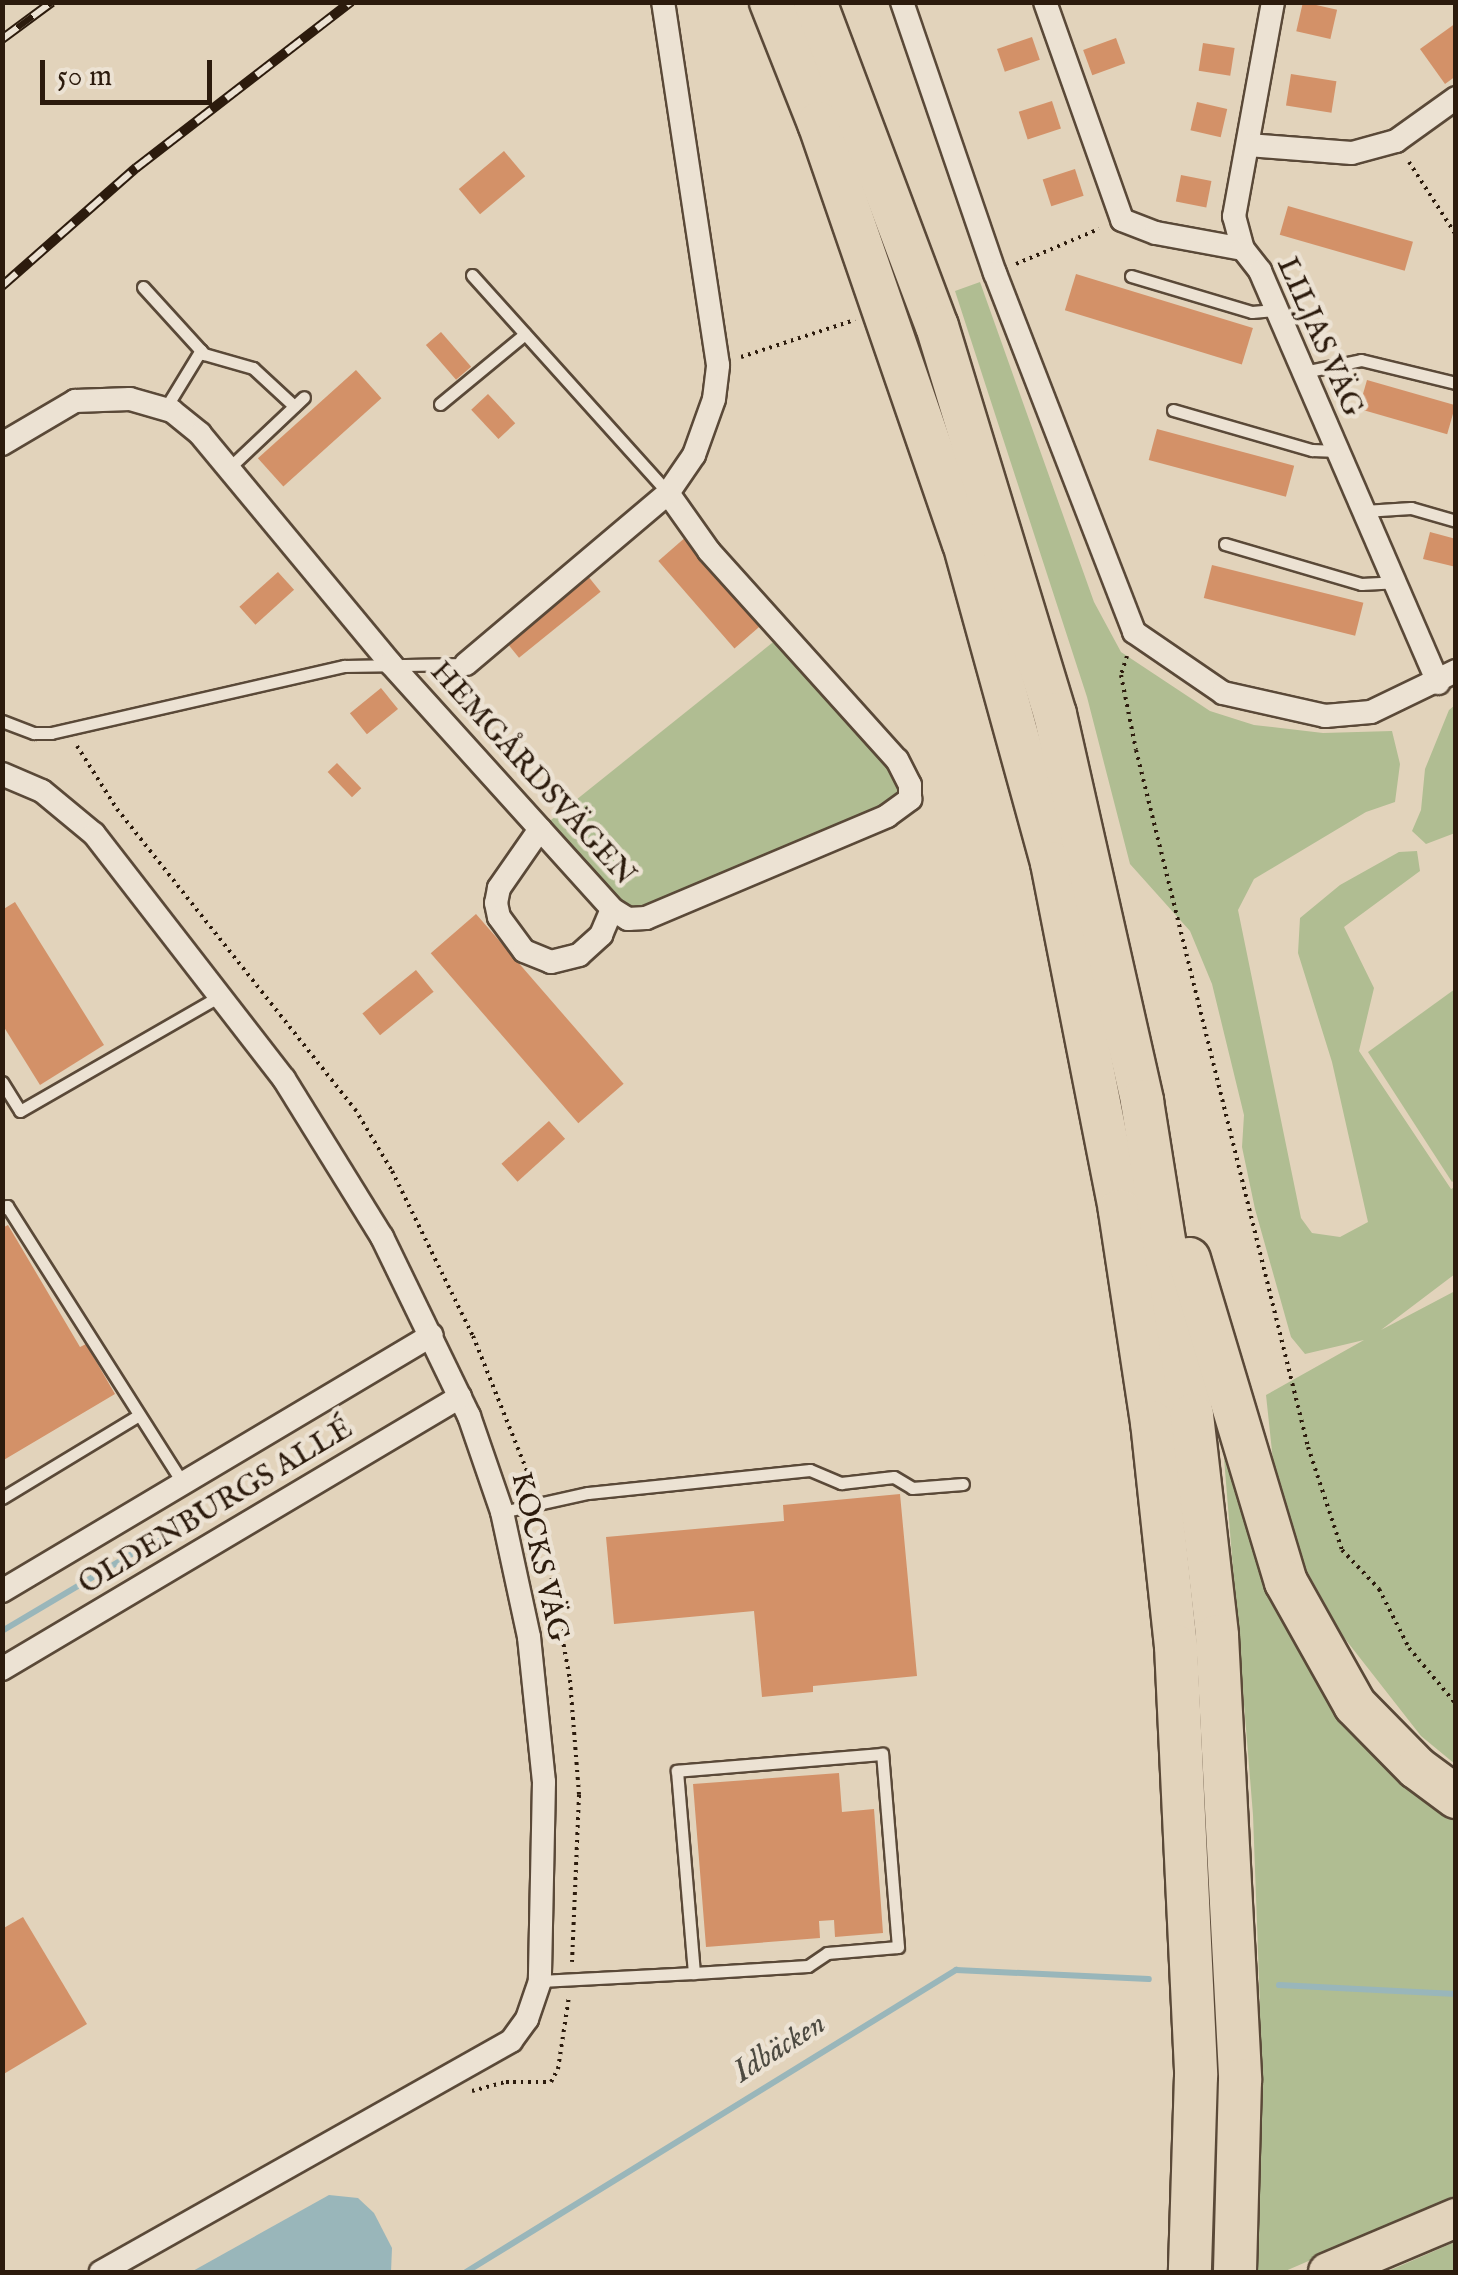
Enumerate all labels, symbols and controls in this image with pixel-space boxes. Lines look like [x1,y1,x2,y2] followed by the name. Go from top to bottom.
[45,40,218,102] scale bar
[57,58,112,96] text: 50 m
[1268,252,1370,422] street label: LILJAS VÄG
[422,655,642,893] street label: HEMGÅRDSVÄGEN
[73,1411,359,1603] street label: OLDENBURGS ALLÉ
[502,1469,576,1645] street label: KOCKS VÄG
[727,2006,833,2092] water label: Idbäcken

